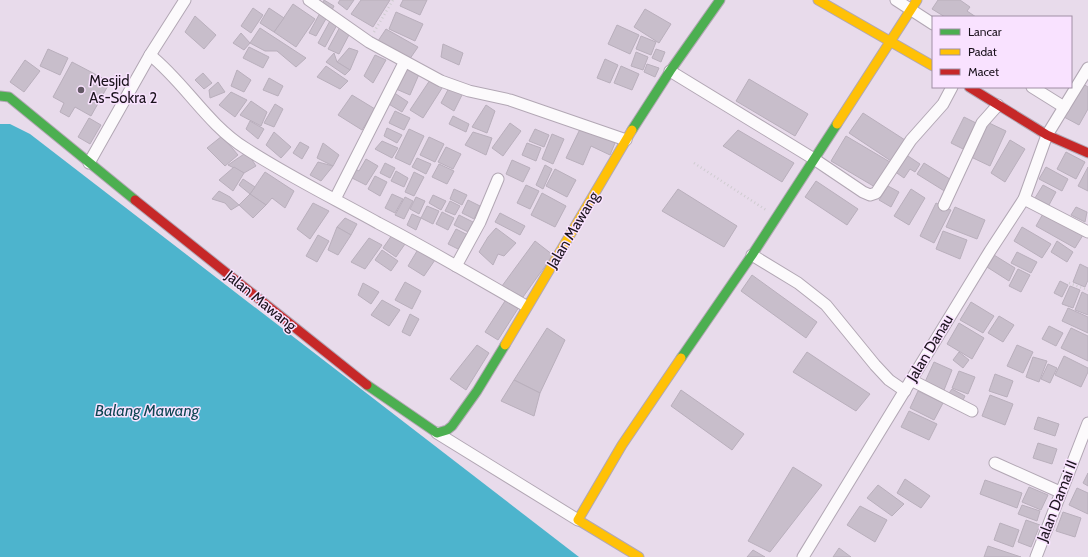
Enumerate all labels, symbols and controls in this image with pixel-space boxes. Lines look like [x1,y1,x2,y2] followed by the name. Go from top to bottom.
[932,16,1072,88] legend
[968,24,1002,39] text: Lancar
[968,44,997,59] text: Padat
[968,64,999,79] text: Macet
[89,72,158,107] place label: Mesjid As-Sokra 2
[76,85,86,95] marker: Mesjid As-Sokra 2
[543,188,603,272] street label: Jalan Mawang
[221,266,301,335] street label: Jalan Mawang
[903,311,957,386] street label: Jalan Danau
[95,401,200,420] water label: Balang Mawang
[1033,458,1081,545] street label: Jalan Damai II

